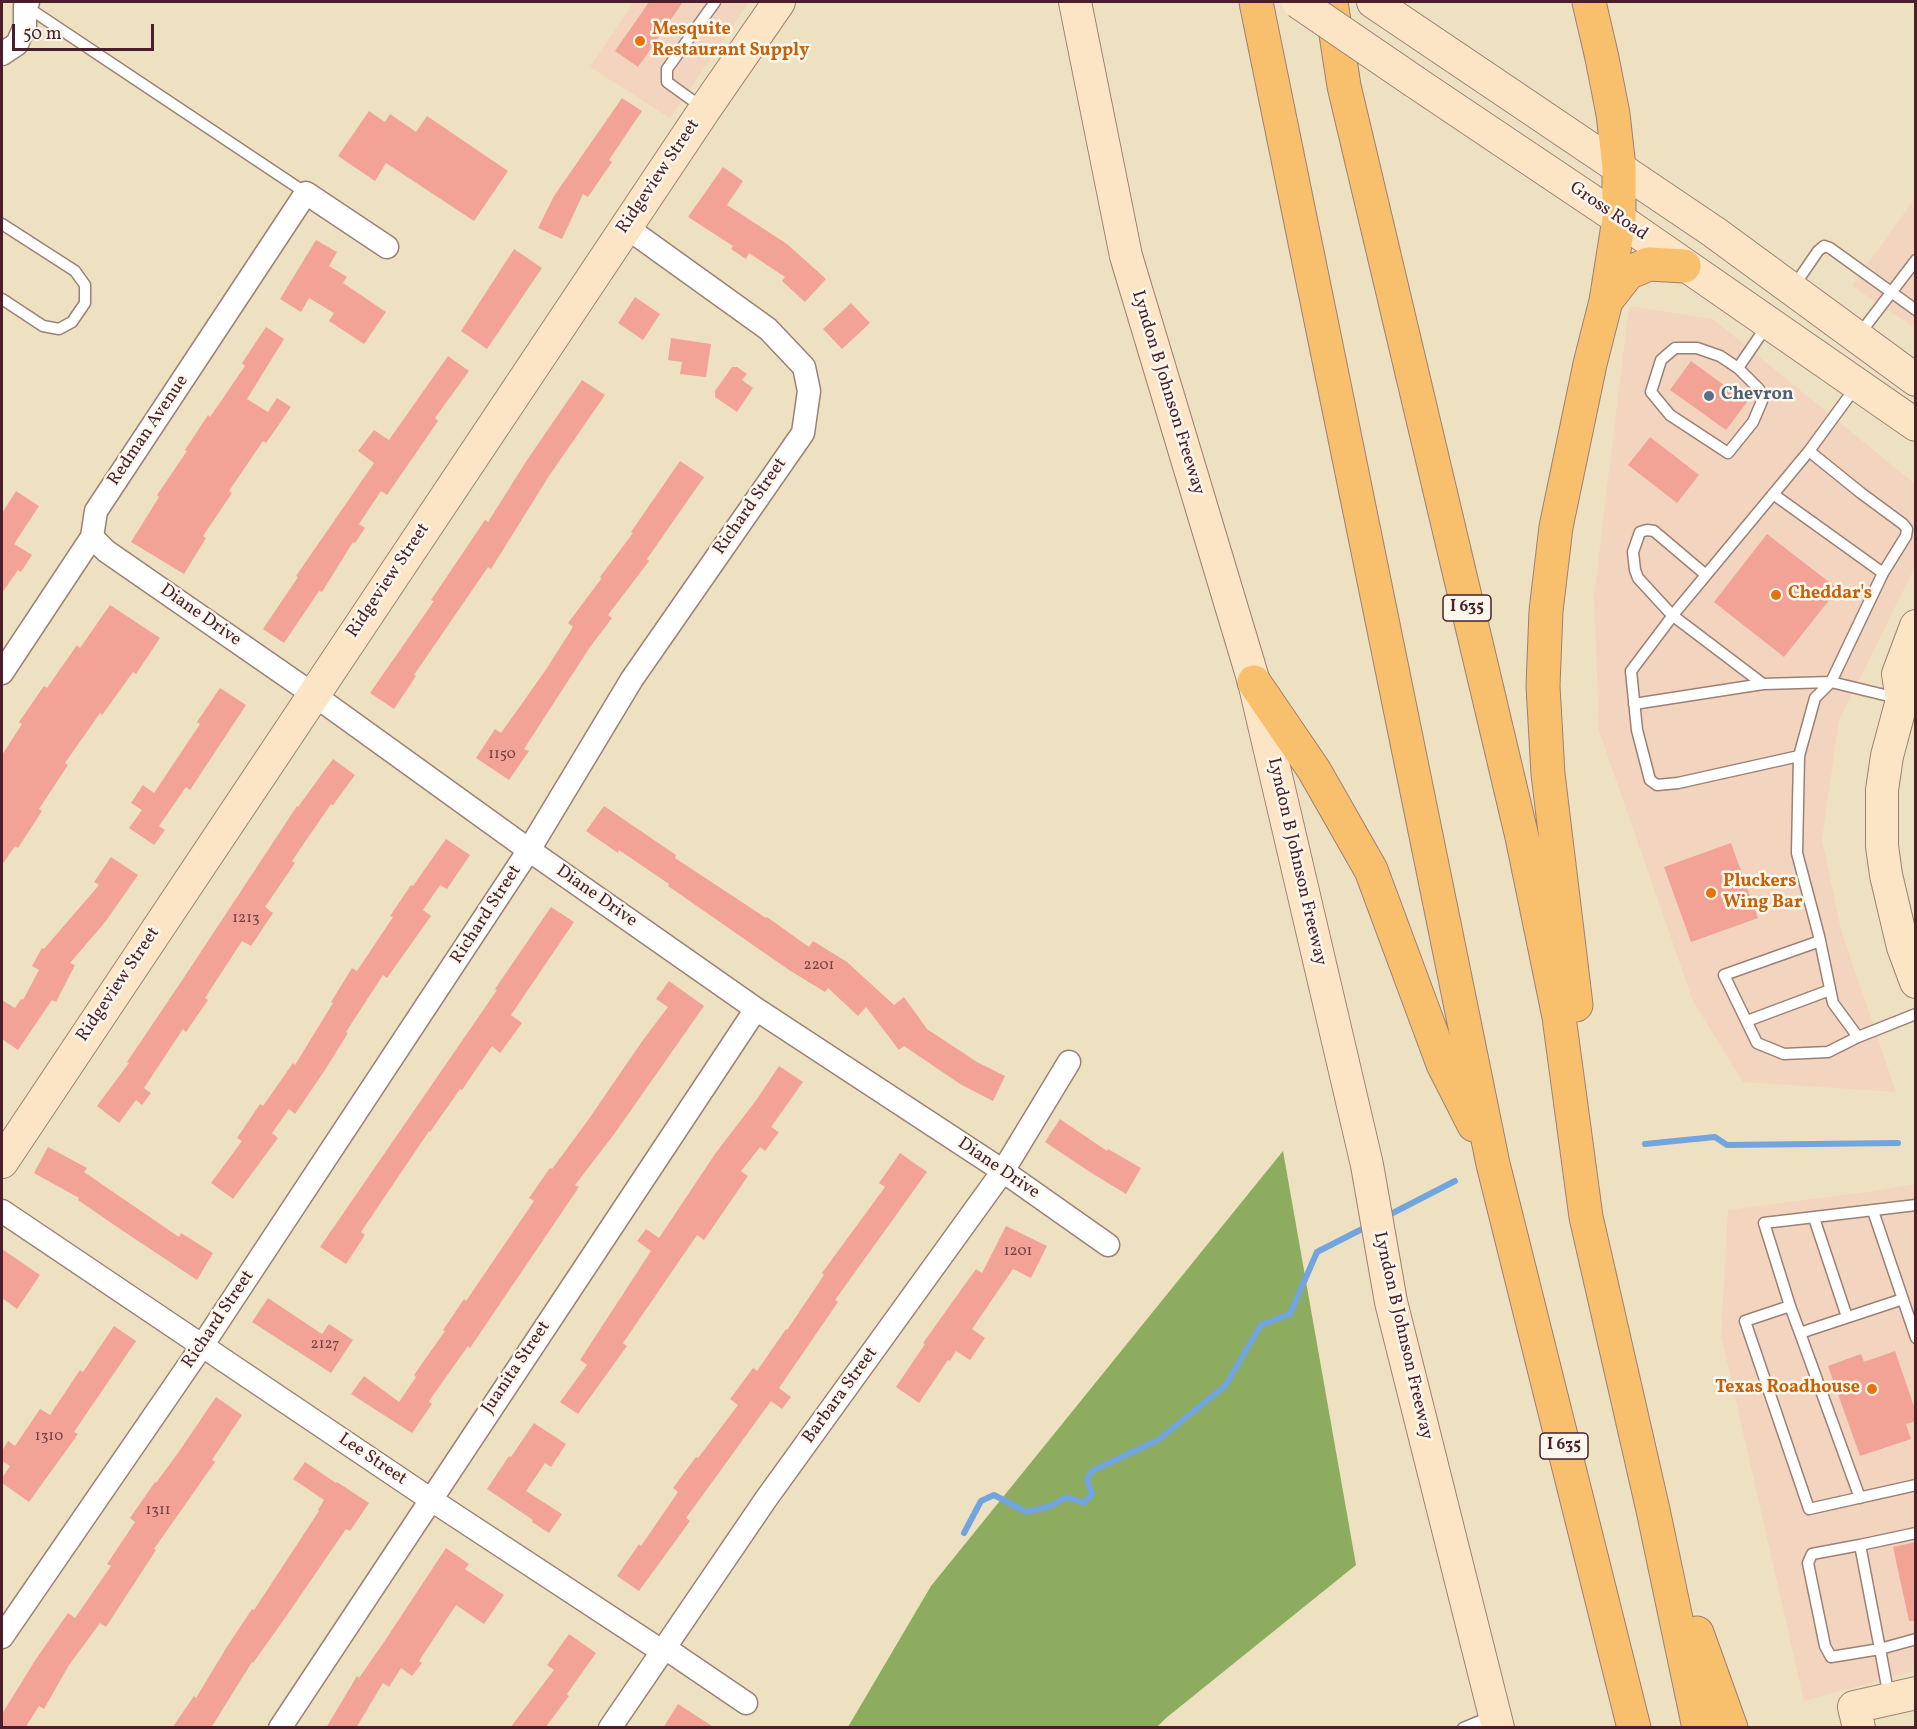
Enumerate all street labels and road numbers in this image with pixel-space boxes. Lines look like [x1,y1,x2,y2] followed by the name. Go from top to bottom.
[613,116,705,238] street label: Ridgeview Street
[1565,178,1651,246] street label: Gross Road
[1126,288,1208,498] street label: Lyndon B Johnson Freeway
[104,372,194,490] street label: Redman Avenue
[710,454,792,560] street label: Richard Street
[343,520,435,642] street label: Ridgeview Street
[155,580,245,652] street label: Diane Drive
[1443,595,1491,621] road number: I 635
[1262,756,1330,968] street label: Lyndon B Johnson Freeway
[551,861,641,933] street label: Diane Drive
[447,862,527,968] street label: Richard Street
[73,924,165,1046] street label: Ridgeview Street
[953,1134,1043,1204] street label: Diane Drive
[1368,1230,1436,1442] street label: Lyndon B Johnson Freeway
[178,1267,260,1373] street label: Richard Street
[478,1317,556,1419] street label: Juanita Street
[799,1344,883,1448] street label: Barbara Street
[334,1429,410,1491] street label: Lee Street
[1540,1433,1588,1459] road number: I 635

